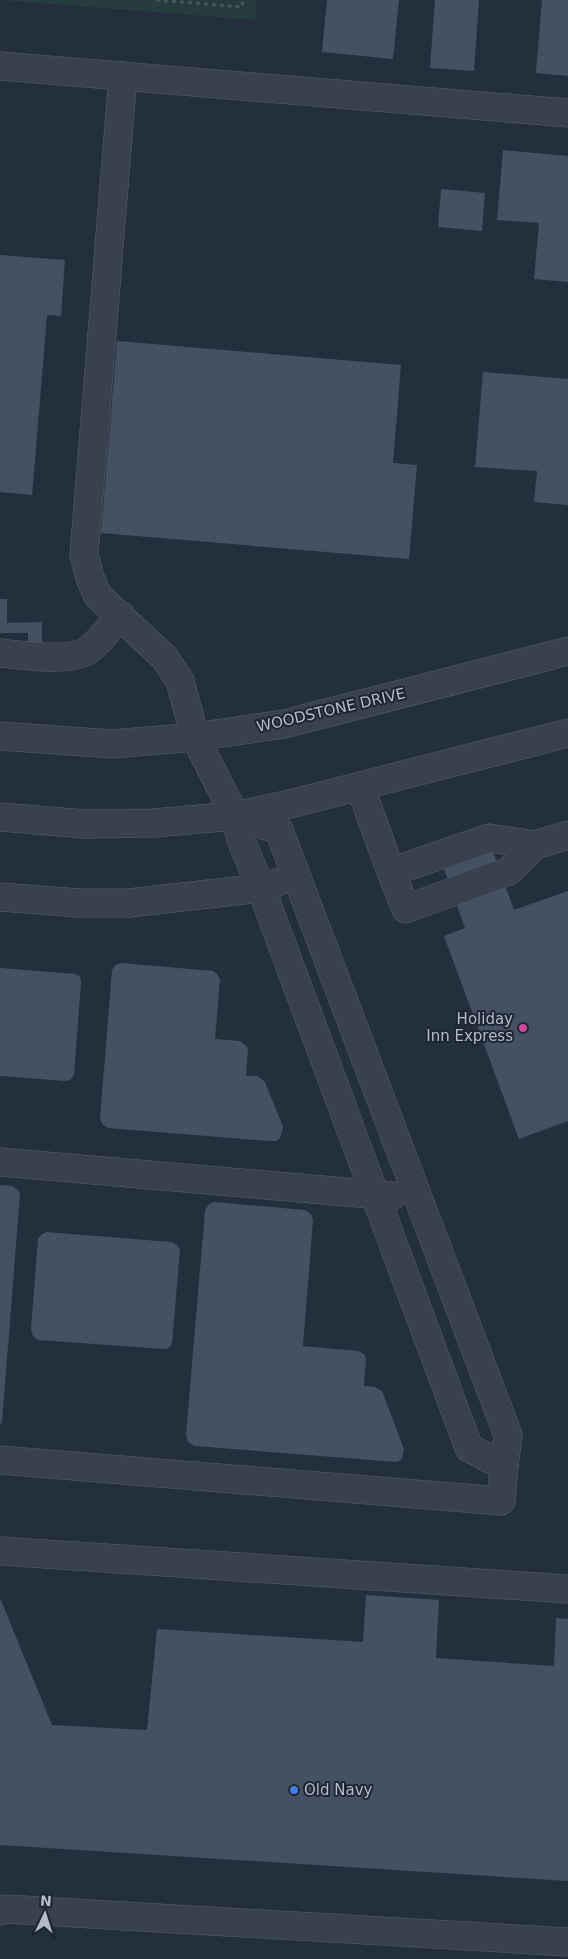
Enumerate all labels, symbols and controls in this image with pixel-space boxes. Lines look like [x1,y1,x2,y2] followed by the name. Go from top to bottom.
[255,684,407,736] street label: WOODSTONE DRIVE
[426,1010,513,1045] place label: Holiday Inn Express
[517,1022,529,1034] marker: Holiday Inn Express
[304,1781,373,1799] place label: Old Navy
[288,1784,300,1796] marker: Old Navy
[20,1889,70,1939] north arrow
[40,1893,52,1909] text: N

